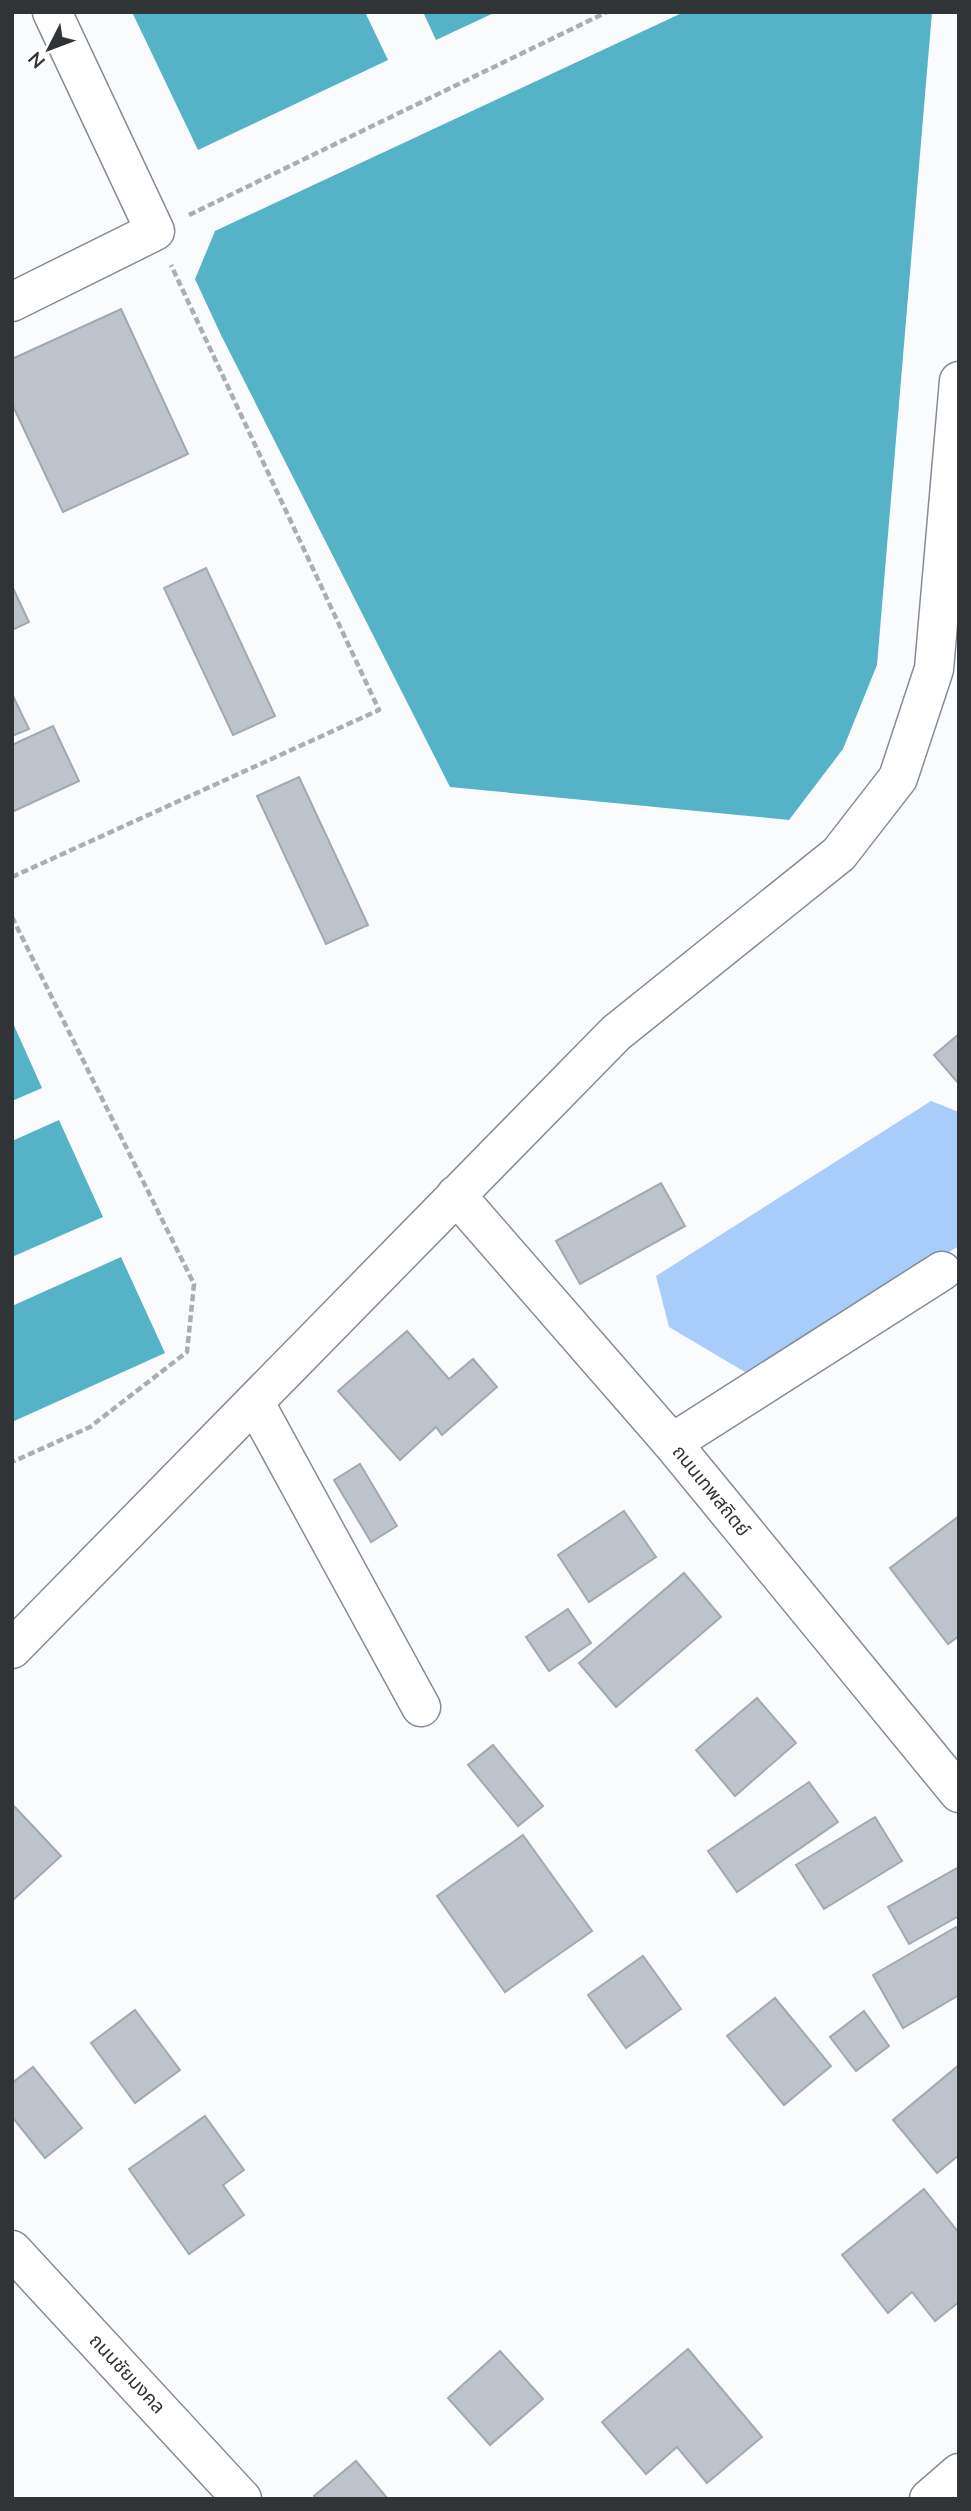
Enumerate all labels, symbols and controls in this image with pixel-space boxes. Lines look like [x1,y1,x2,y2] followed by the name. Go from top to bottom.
[14,14,84,84] north arrow
[23,46,52,74] text: N
[666,1440,756,1542] street label: ถนนเทพสถิตย์
[83,2328,171,2420] street label: ถนนชัยมงคล

